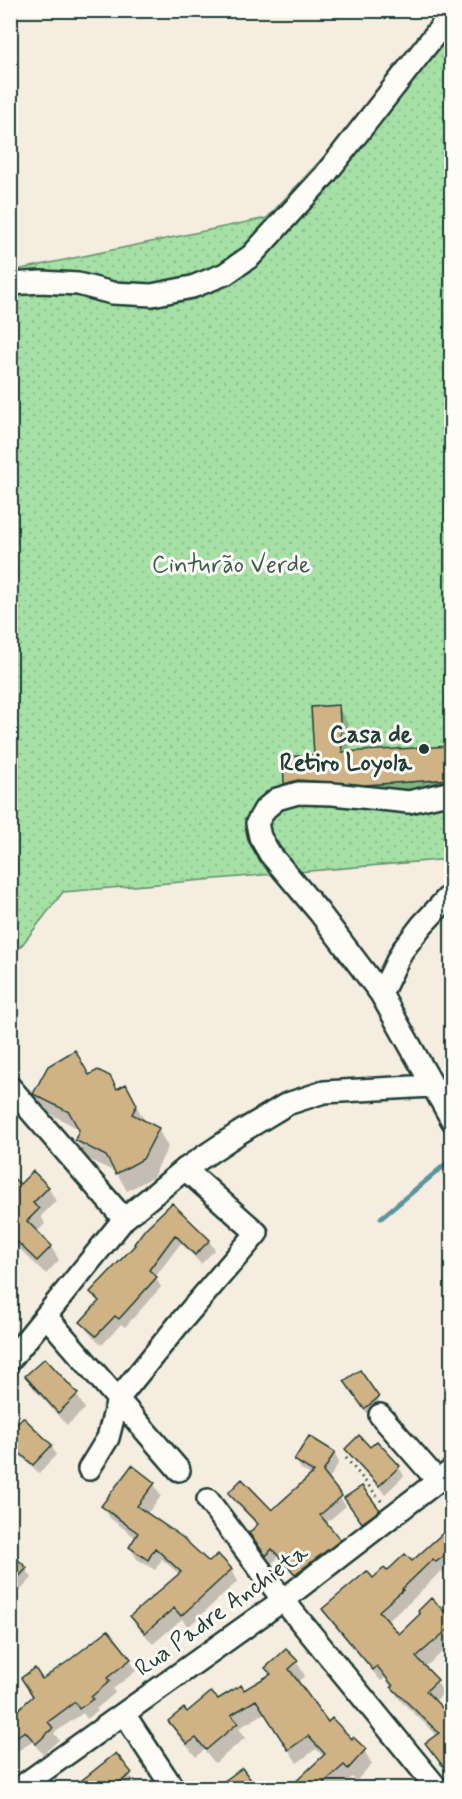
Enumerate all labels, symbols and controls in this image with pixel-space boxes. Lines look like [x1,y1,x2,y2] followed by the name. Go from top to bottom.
[152,550,310,581] park label: Cinturão Verde
[280,720,413,779] place label: Casa de Retiro Loyola
[417,742,431,756] marker: Casa de Retiro Loyola
[129,1537,315,1684] street label: Rua Padre Anchieta

